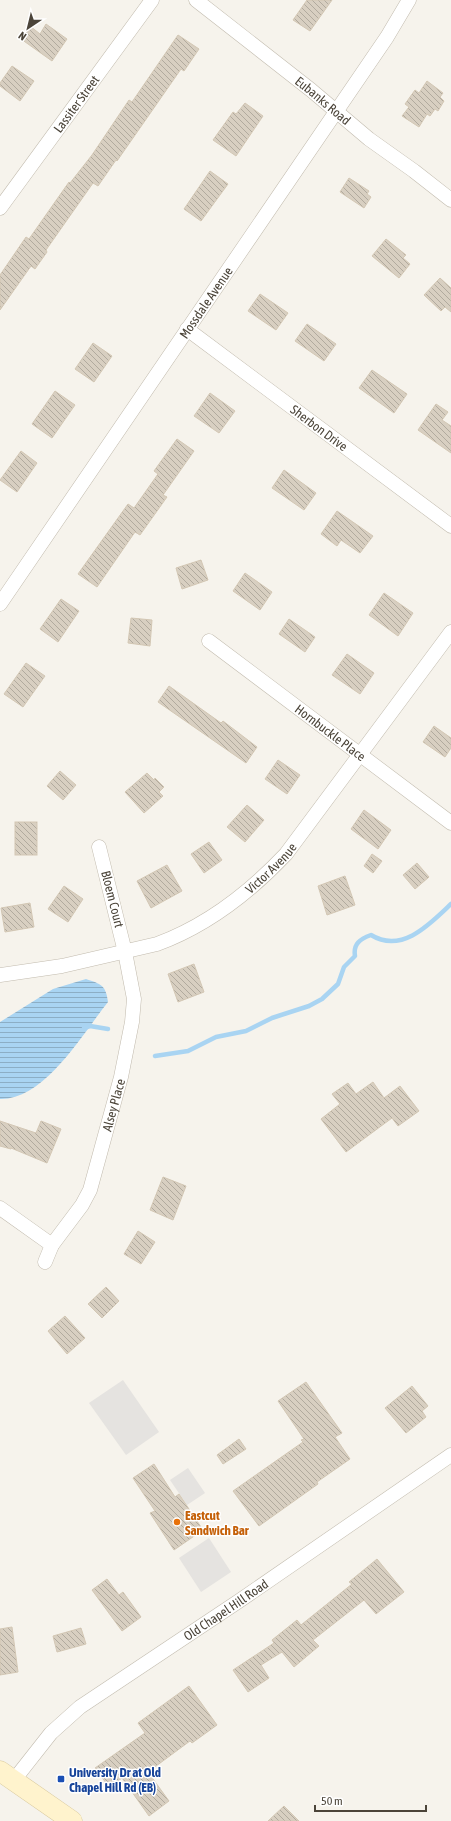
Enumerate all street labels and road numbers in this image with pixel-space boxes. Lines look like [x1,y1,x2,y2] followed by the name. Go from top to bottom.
[51,72,102,136] street label: Lassiter Street
[292,74,353,128] street label: Eubanks Road
[177,264,236,341] street label: Mossdale Avenue
[288,402,350,454] street label: Sherbon Drive
[292,701,369,764] street label: Hornbuckle Place
[242,840,300,897] street label: Victor Avenue
[98,869,127,929] street label: Bloem Court
[99,1077,128,1133] street label: Alsey Place
[181,1576,271,1644] street label: Old Chapel Hill Road

